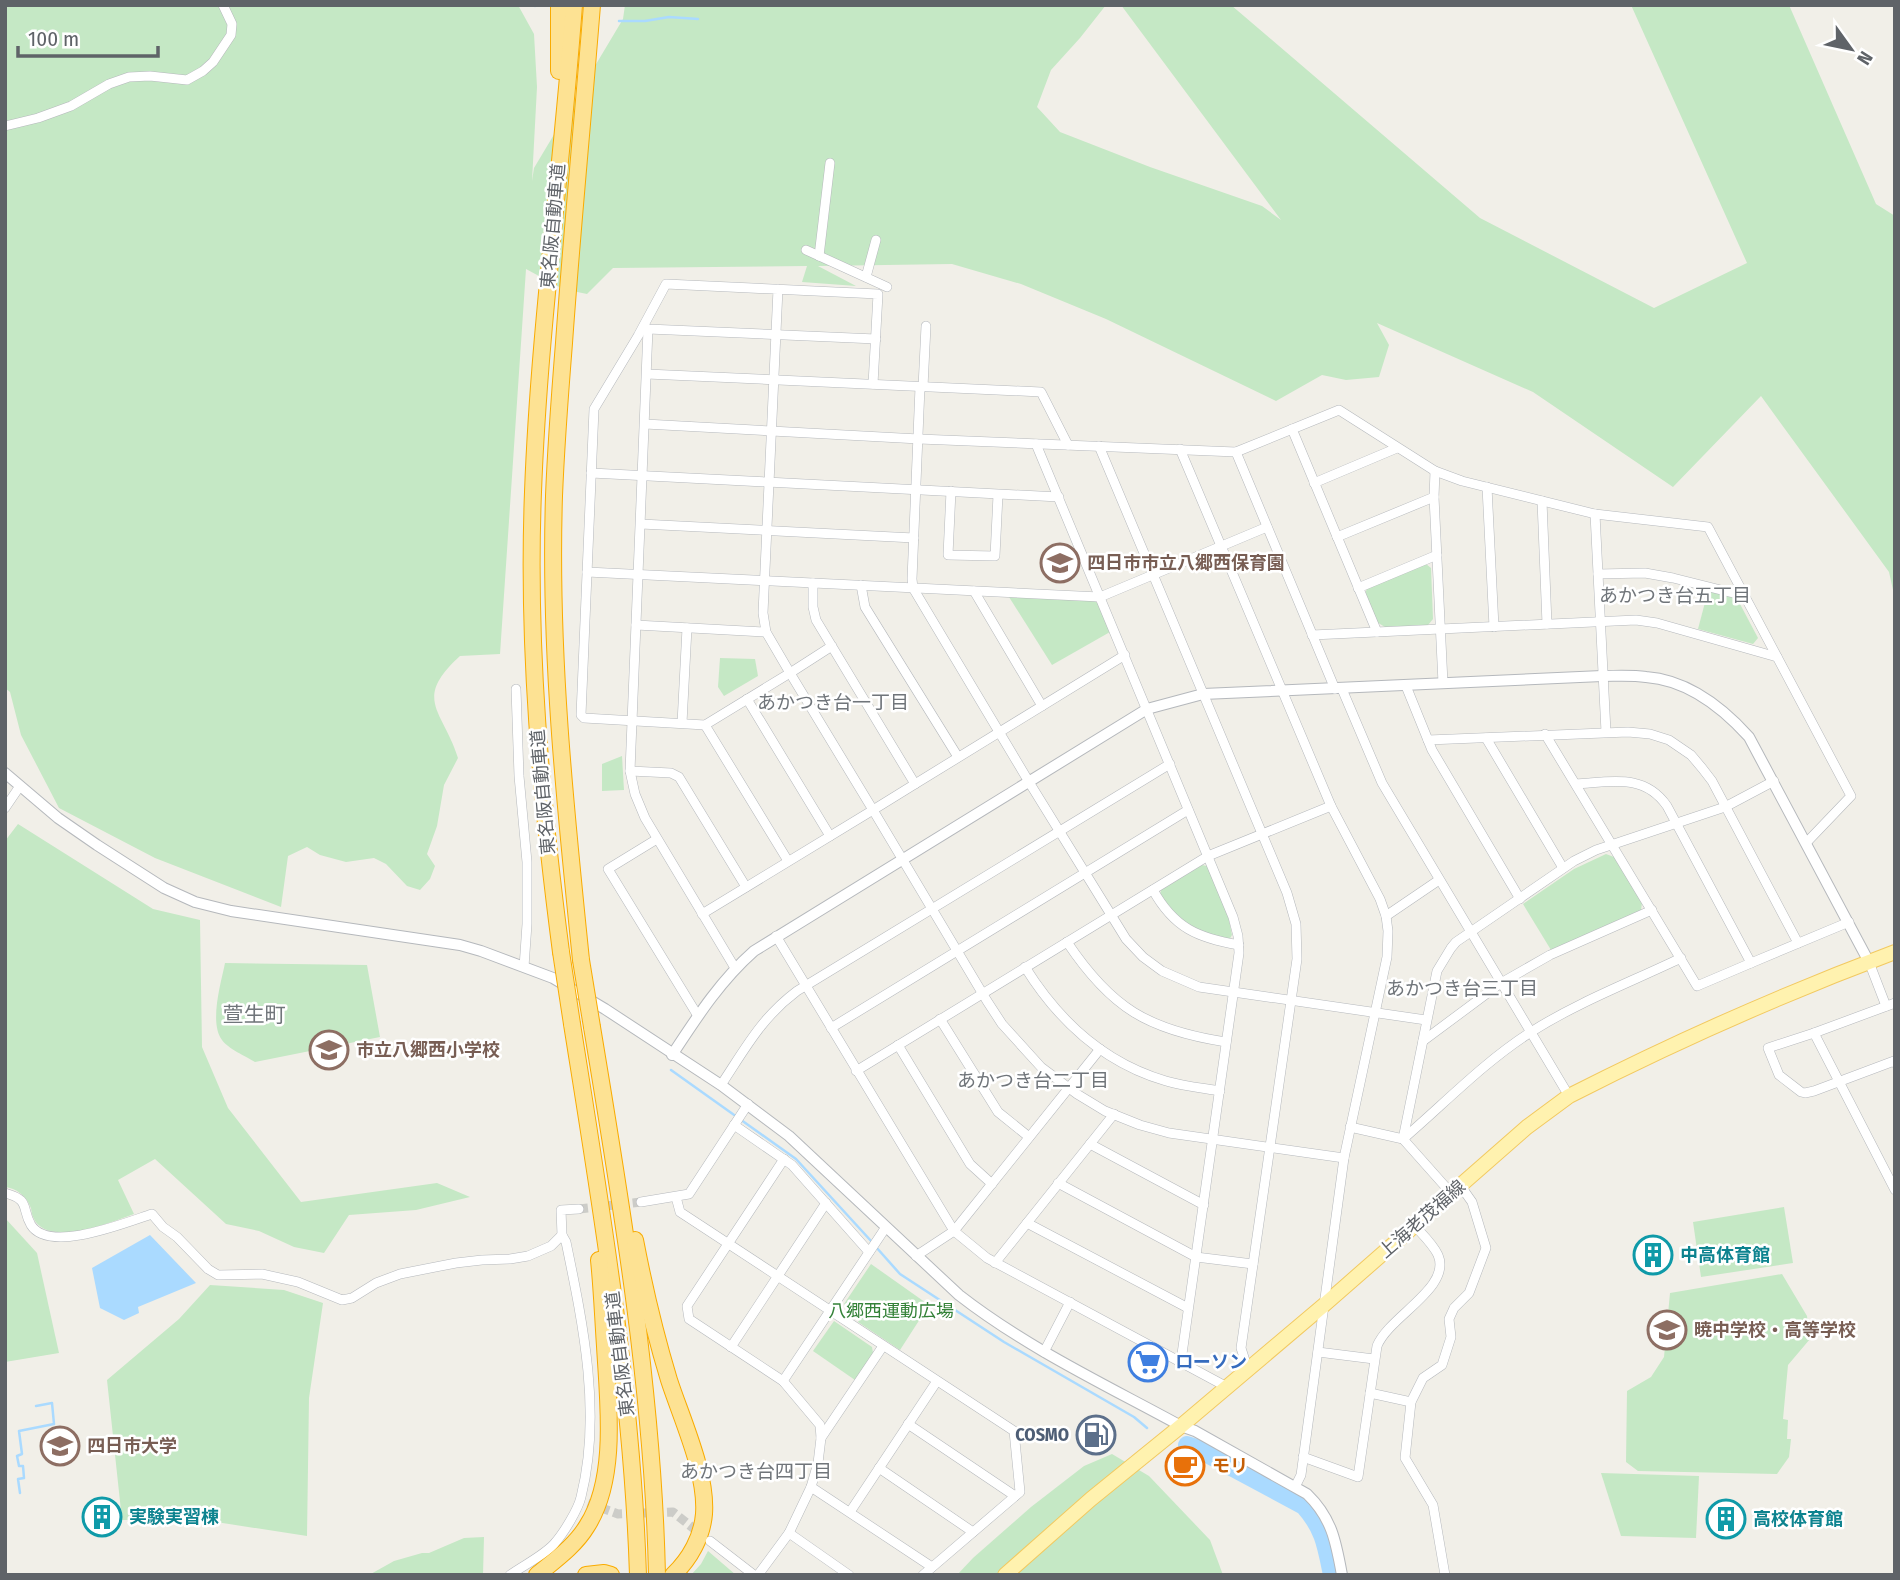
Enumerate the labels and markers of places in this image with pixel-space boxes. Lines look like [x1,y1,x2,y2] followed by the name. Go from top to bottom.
[1039,542,1081,584] school or university icon: 四日市市立八郷西保育園
[1087,552,1285,574] place label: 四日市市立八郷西保育園
[308,1029,350,1071] school or university icon: 市立八郷西小学校
[356,1039,500,1061] place label: 市立八郷西小学校
[1632,1234,1674,1276] building icon: 中高体育館
[1680,1244,1770,1266] place label: 中高体育館
[1646,1309,1688,1351] school or university icon: 暁中学校・高等学校
[1694,1319,1856,1341] place label: 暁中学校・高等学校
[1127,1341,1169,1383] supermarket icon: ローソン
[1175,1351,1247,1373] place label: ローソン
[1075,1414,1117,1456] fuel station icon: COSMO
[1015,1424,1069,1446] place label: COSMO
[39,1425,81,1467] school or university icon: 四日市大学
[87,1435,177,1457] place label: 四日市大学
[1164,1445,1206,1487] cafe icon: モリ
[1212,1455,1248,1477] place label: モリ
[81,1496,123,1538] building icon: 実験実習棟
[1705,1498,1747,1540] building icon: 高校体育館
[129,1506,219,1528] place label: 実験実習棟
[1753,1508,1843,1530] place label: 高校体育館

